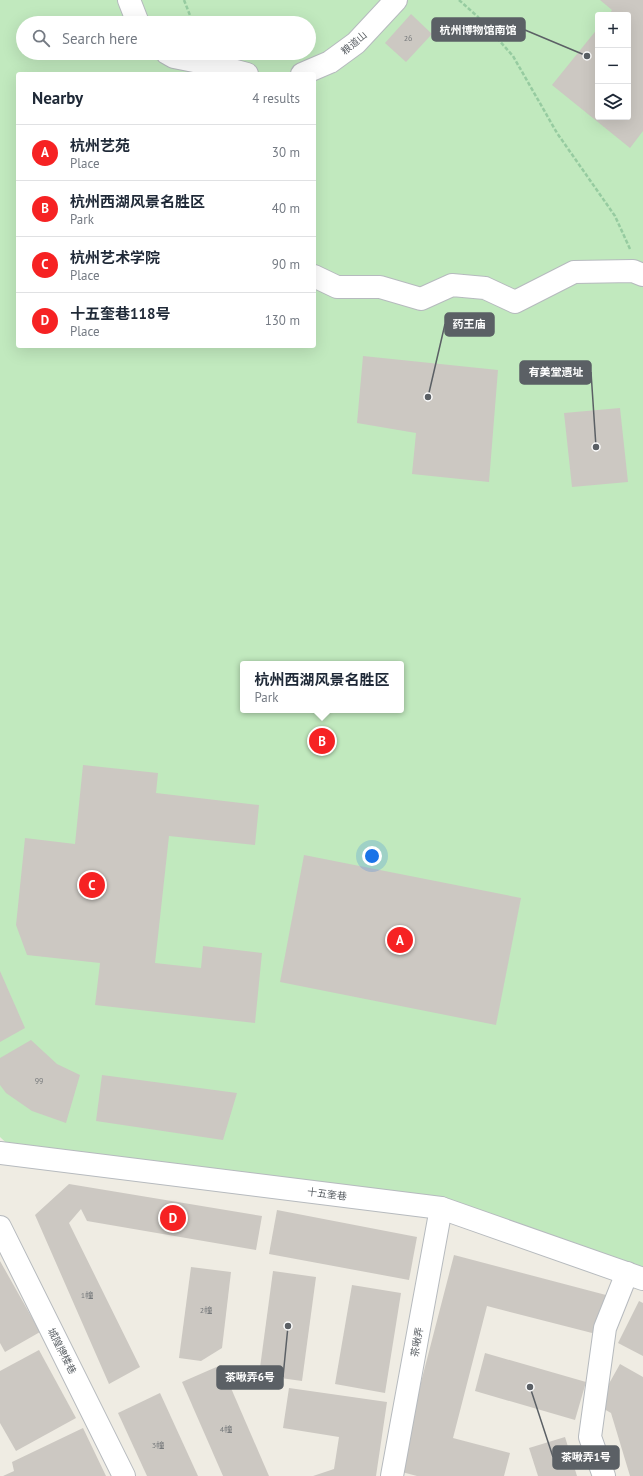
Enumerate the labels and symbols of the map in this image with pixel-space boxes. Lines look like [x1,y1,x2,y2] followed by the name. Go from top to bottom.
[432,18,525,41] callout: 杭州博物馆南馆
[440,23,517,37] text: 杭州博物馆南馆
[338,28,370,58] street label: 粮道山
[404,33,412,43] house number: 26
[445,313,494,336] callout: 药王庙
[453,317,486,331] text: 药王庙
[520,361,591,384] callout: 有美堂遗址
[529,365,584,379] text: 有美堂遗址
[309,726,335,756] pin: B
[362,846,382,866] your location
[79,870,105,900] pin: C
[387,925,413,955] pin: A
[35,1075,43,1085] house number: 99
[306,1185,348,1203] street label: 十五奎巷
[160,1203,186,1233] pin: D
[81,1290,93,1300] house number: 1幢
[200,1305,212,1315] house number: 2幢
[45,1326,79,1376] street label: 城隍牌楼巷
[408,1326,426,1358] street label: 茶啾弄
[217,1366,283,1389] callout: 茶啾弄6号
[225,1370,275,1384] text: 茶啾弄6号
[220,1424,232,1434] house number: 4幢
[152,1440,164,1450] house number: 3幢
[553,1446,619,1469] callout: 茶啾弄1号
[561,1450,611,1464] text: 茶啾弄1号

